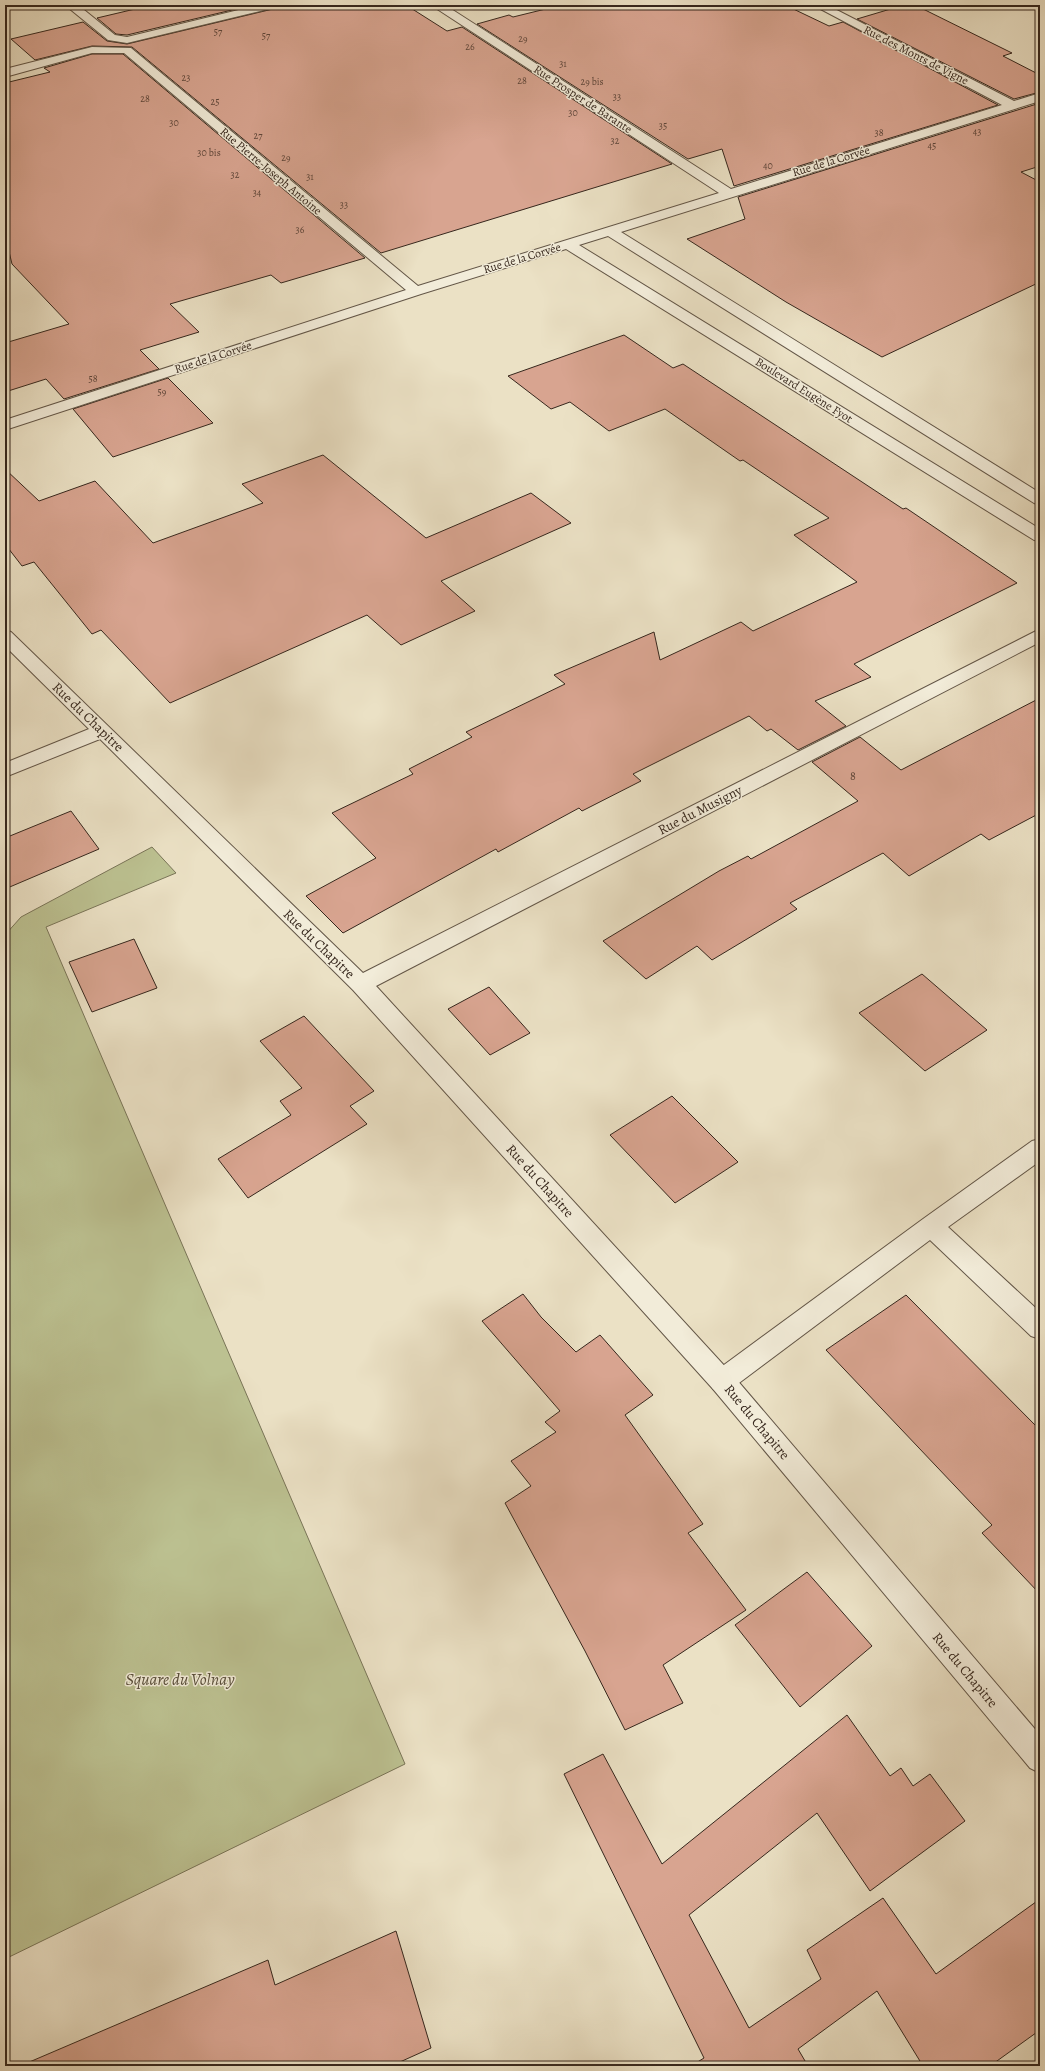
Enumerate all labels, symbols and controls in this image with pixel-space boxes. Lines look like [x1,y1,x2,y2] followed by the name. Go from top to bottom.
[861,21,971,89] street label: Rue des Monts de Vigne
[214,25,223,38] house number: 57
[262,29,271,42] house number: 57
[518,32,528,45] house number: 29
[465,40,475,53] house number: 26
[559,57,567,70] house number: 31
[531,61,635,137] street label: Rue Prosper de Barante
[182,71,190,84] house number: 23
[517,74,527,87] house number: 28
[580,75,604,88] house number: 29 bis
[613,90,621,103] house number: 33
[140,92,150,105] house number: 28
[210,95,220,108] house number: 25
[568,106,578,119] house number: 30
[169,116,179,129] house number: 30
[659,119,667,132] house number: 35
[217,124,325,218] street label: Rue Pierre-Joseph Antoine
[973,125,981,138] house number: 43
[874,126,884,139] house number: 38
[254,129,263,142] house number: 27
[611,134,620,147] house number: 32
[928,139,936,152] house number: 45
[790,142,872,180] street label: Rue de la Corvée
[197,146,221,159] house number: 30 bis
[281,151,291,164] house number: 29
[763,159,773,172] house number: 40
[231,168,240,181] house number: 32
[306,170,314,183] house number: 31
[253,186,262,199] house number: 34
[340,198,348,211] house number: 33
[296,223,305,236] house number: 36
[481,239,563,277] street label: Rue de la Corvée
[172,337,254,377] street label: Rue de la Corvée
[752,354,856,426] street label: Boulevard Eugène Fyot
[88,372,98,385] house number: 58
[158,385,167,398] house number: 59
[48,678,128,756] street label: Rue du Chapitre
[850,768,856,784] house number: 8
[655,780,746,839] street label: Rue du Musigny
[279,905,359,983] street label: Rue du Chapitre
[502,1140,578,1222] street label: Rue du Chapitre
[720,1380,794,1464] street label: Rue du Chapitre
[928,1628,1002,1712] street label: Rue du Chapitre
[125,1668,235,1691] park label: Square du Volnay

